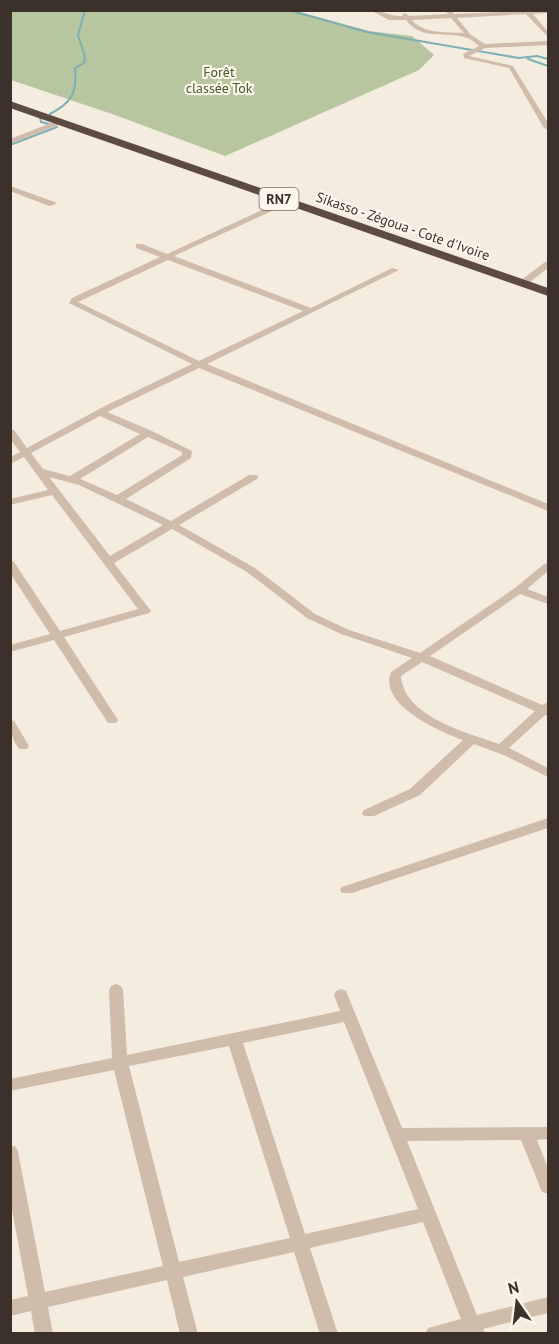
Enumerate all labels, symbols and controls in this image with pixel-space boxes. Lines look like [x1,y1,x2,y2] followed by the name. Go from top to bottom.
[186,63,253,97] park label: Forêt classée Tok
[260,188,298,210] road number: RN7
[314,188,492,264] street label: Sikasso - Zégoua - Cote d'Ivoire
[487,1272,547,1332] north arrow
[506,1276,521,1298] text: N

